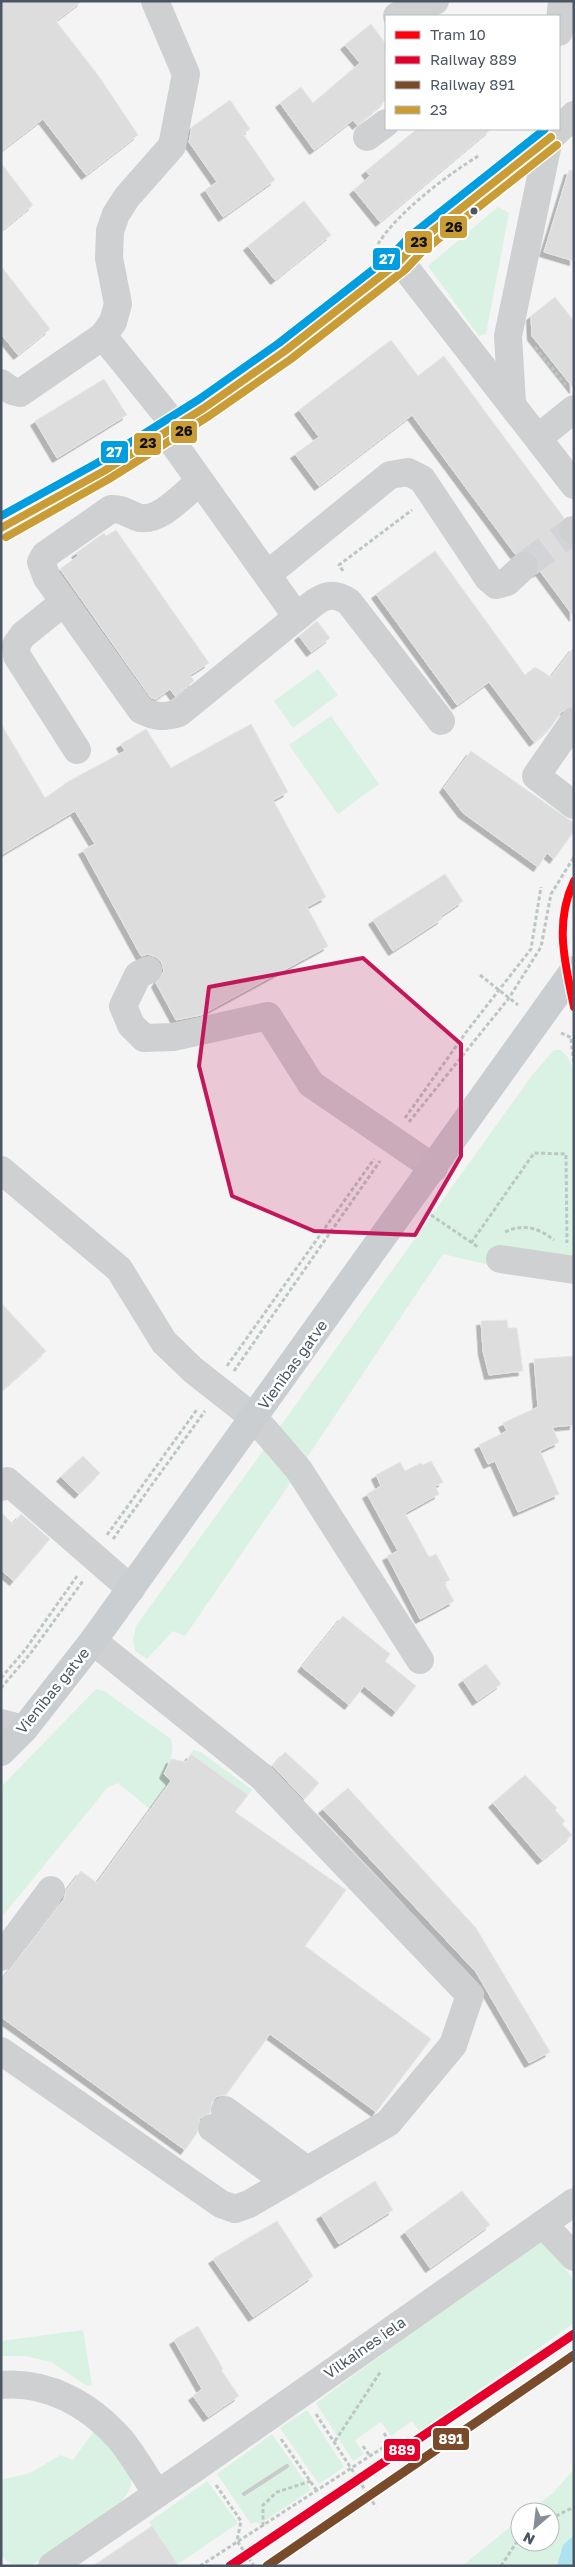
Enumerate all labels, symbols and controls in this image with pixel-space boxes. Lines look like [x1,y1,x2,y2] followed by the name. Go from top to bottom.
[385,15,560,130] legend
[430,25,486,43] text: Tram 10
[430,50,517,68] text: Railway 889
[430,75,515,93] text: Railway 891
[430,100,447,118] text: 23
[469,206,479,216] unlabelled marker
[439,215,468,239] line badge: 26
[445,218,463,235] text: 26
[404,230,433,254] line badge: 23
[410,233,428,250] text: 23
[372,247,401,271] line badge: 27
[379,250,395,267] text: 27
[170,420,198,444] line badge: 26
[175,422,193,439] text: 26
[133,432,162,456] line badge: 23
[139,434,157,451] text: 23
[100,440,129,464] line badge: 27
[106,443,122,460] text: 27
[254,1316,331,1413] street label: Vienības gatve
[12,1643,93,1737] street label: Vienības gatve
[320,2312,409,2382] street label: Vilkaines iela
[432,2427,470,2451] line badge: 891
[438,2430,464,2447] text: 891
[383,2438,421,2462] line badge: 889
[389,2441,416,2458] text: 889
[510,2502,560,2552] north arrow
[520,2529,537,2549] text: N

